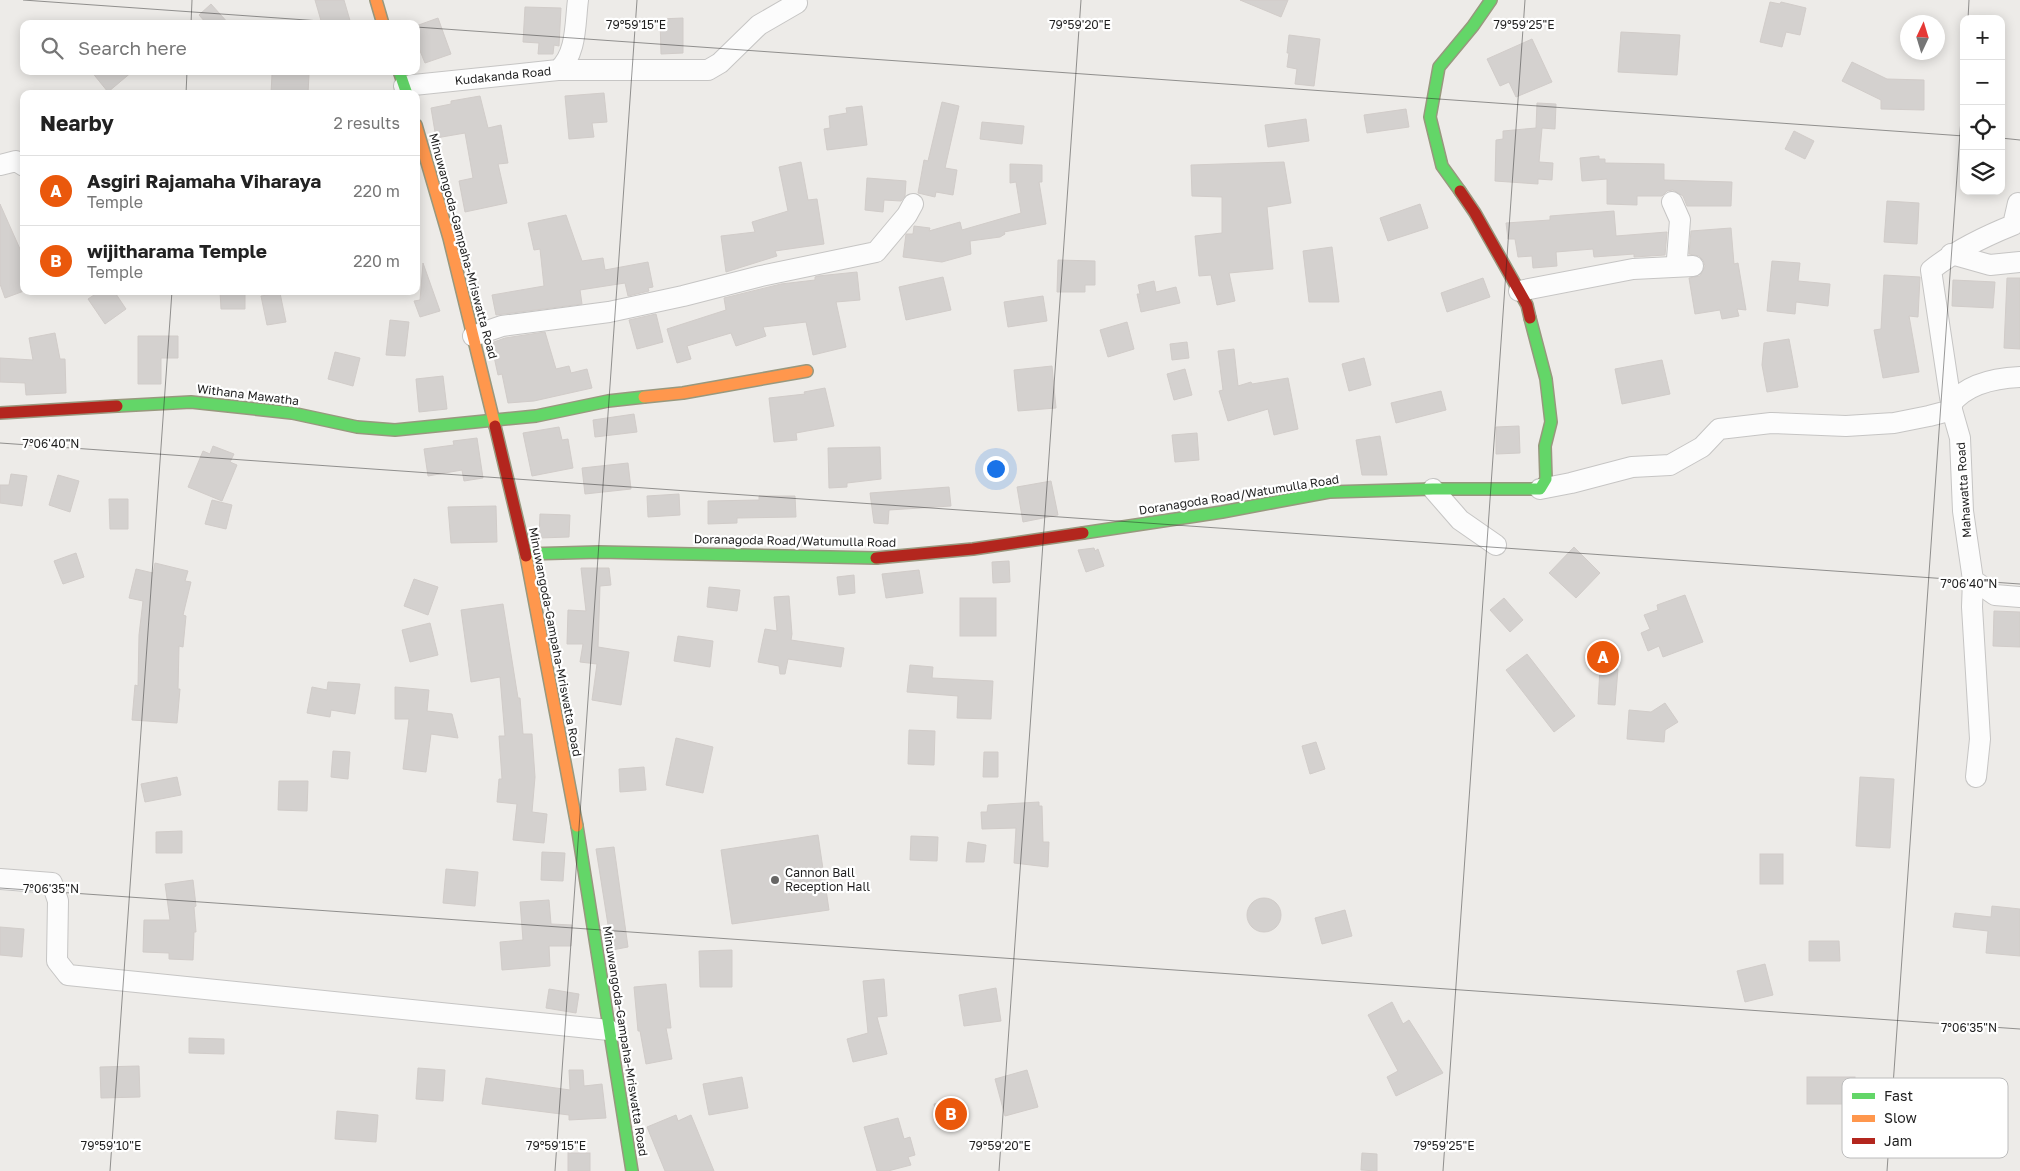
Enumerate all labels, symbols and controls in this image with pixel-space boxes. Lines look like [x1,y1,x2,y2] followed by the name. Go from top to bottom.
[1900,15,1945,60] north arrow
[1960,15,2005,195] map controls
[1960,15,2005,60] button: +
[606,17,666,32] text: 79°59'15"E
[1049,17,1111,32] text: 79°59'20"E
[1493,17,1555,32] text: 79°59'25"E
[20,20,420,75] search box
[38,34,66,62] icon: search
[78,36,187,59] text: Search here
[1960,60,2005,105] button: −
[454,63,552,88] street label: Kudakanda Road
[1960,105,2005,150] button: locate
[40,110,114,136] text: Nearby
[334,113,400,133] text: 2 results
[426,131,501,360] street label: Minuwangoda-Gampaha-Mriswatta Road
[1960,150,2005,195] button: layers
[87,169,321,192] text: Asgiri Rajamaha Viharaya
[50,181,62,201] text: A
[353,181,400,201] text: 220 m
[87,192,143,212] text: Temple
[87,239,267,262] text: wijitharama Temple
[50,251,62,271] text: B
[353,251,400,271] text: 220 m
[87,262,143,282] text: Temple
[196,381,300,408] street label: Withana Mawatha
[23,436,79,451] text: 7°06'40"N
[1953,442,1974,538] street label: Mahawatta Road
[983,456,1009,482] your location
[1138,471,1340,518] street label: Doranagoda Road/Watumulla Road
[526,526,585,758] street label: Minuwangoda-Gampaha-Mriswatta Road
[694,531,896,550] street label: Doranagoda Road/Watumulla Road
[1941,576,1997,591] text: 7°06'40"N
[1587,638,1619,676] pin: A
[785,865,870,894] place label: Cannon Ball Reception Hall
[769,874,781,886] marker: Cannon Ball Reception Hall
[23,881,79,896] text: 7°06'35"N
[600,925,651,1157] street label: Minuwangoda-Gampaha-Mriswatta Road
[1941,1020,1997,1035] text: 7°06'35"N
[1842,1078,2008,1158] legend
[1884,1087,1913,1104] text: Fast
[935,1095,967,1133] pin: B
[1884,1109,1917,1126] text: Slow
[1884,1132,1912,1149] text: Jam
[81,1138,141,1153] text: 79°59'10"E
[526,1138,586,1153] text: 79°59'15"E
[969,1138,1031,1153] text: 79°59'20"E
[1413,1138,1475,1153] text: 79°59'25"E

